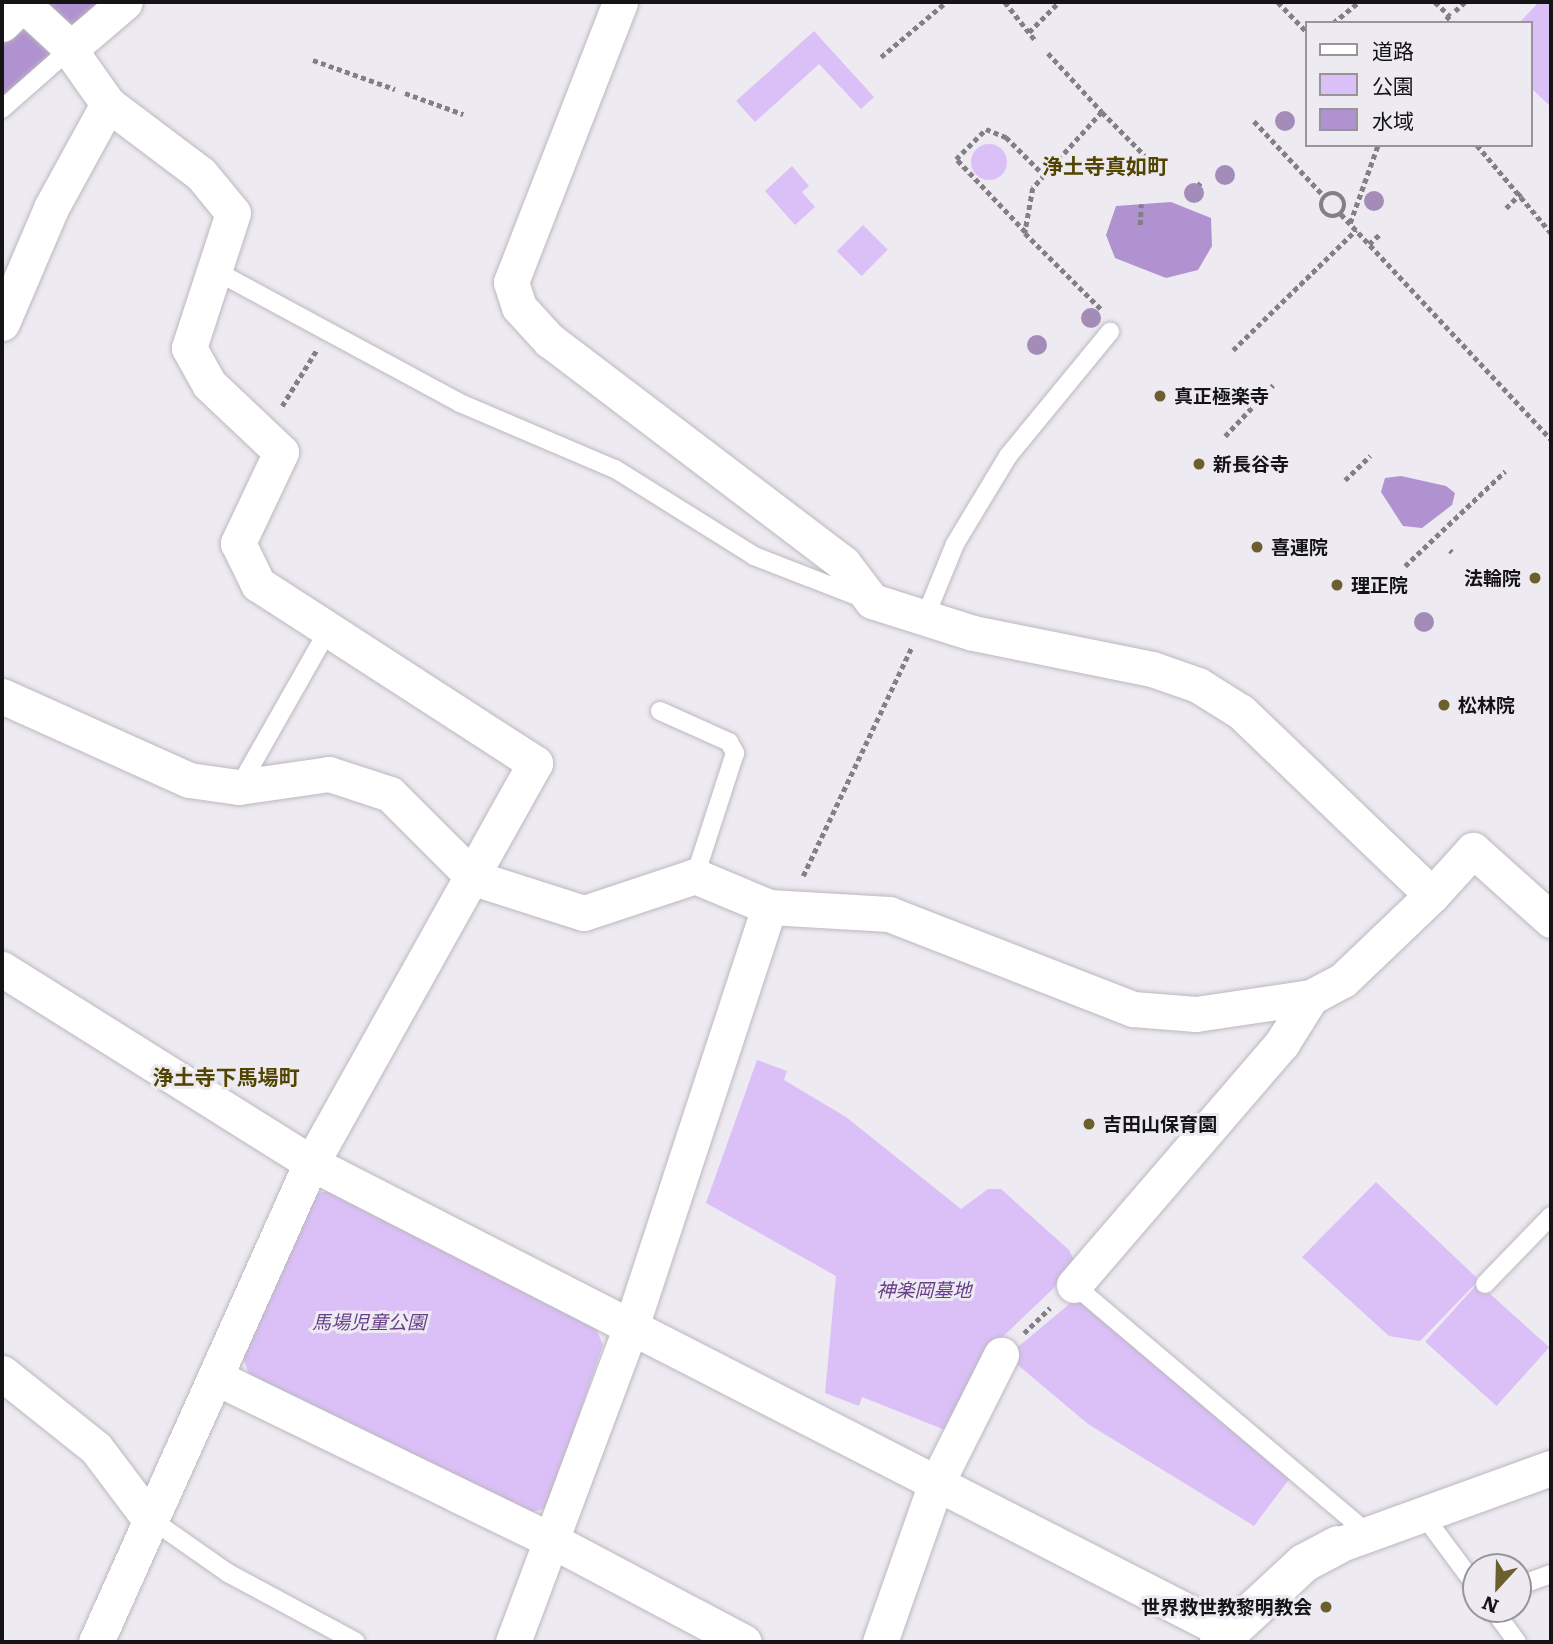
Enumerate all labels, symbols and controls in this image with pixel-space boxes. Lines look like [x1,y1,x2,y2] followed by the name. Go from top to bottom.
[1304,21,1532,147] legend
[1372,34,1414,65] text: 道路
[1372,69,1414,100] text: 公園
[1372,104,1414,135] text: 水域
[1042,152,1168,178] district label: 浄土寺真如町
[1174,385,1269,407] place label: 真正極楽寺
[1152,388,1168,404] marker: 真正極楽寺
[1213,453,1289,475] place label: 新長谷寺
[1191,456,1207,472] marker: 新長谷寺
[1271,536,1328,558] place label: 喜運院
[1249,539,1265,555] marker: 喜運院
[1464,567,1521,589] place label: 法輪院
[1527,570,1543,586] marker: 法輪院
[1351,574,1408,596] place label: 理正院
[1329,577,1345,593] marker: 理正院
[1458,694,1515,716] place label: 松林院
[1436,697,1452,713] marker: 松林院
[153,1063,299,1089] district label: 浄土寺下馬場町
[1103,1113,1217,1135] place label: 吉田山保育園
[1081,1116,1097,1132] marker: 吉田山保育園
[877,1279,971,1301] park label: 神楽岡墓地
[312,1311,426,1333] park label: 馬場児童公園
[1462,1553,1532,1623] north arrow
[1477,1590,1503,1622] text: N
[1141,1596,1312,1618] place label: 世界救世教黎明教会
[1318,1599,1334,1615] marker: 世界救世教黎明教会

